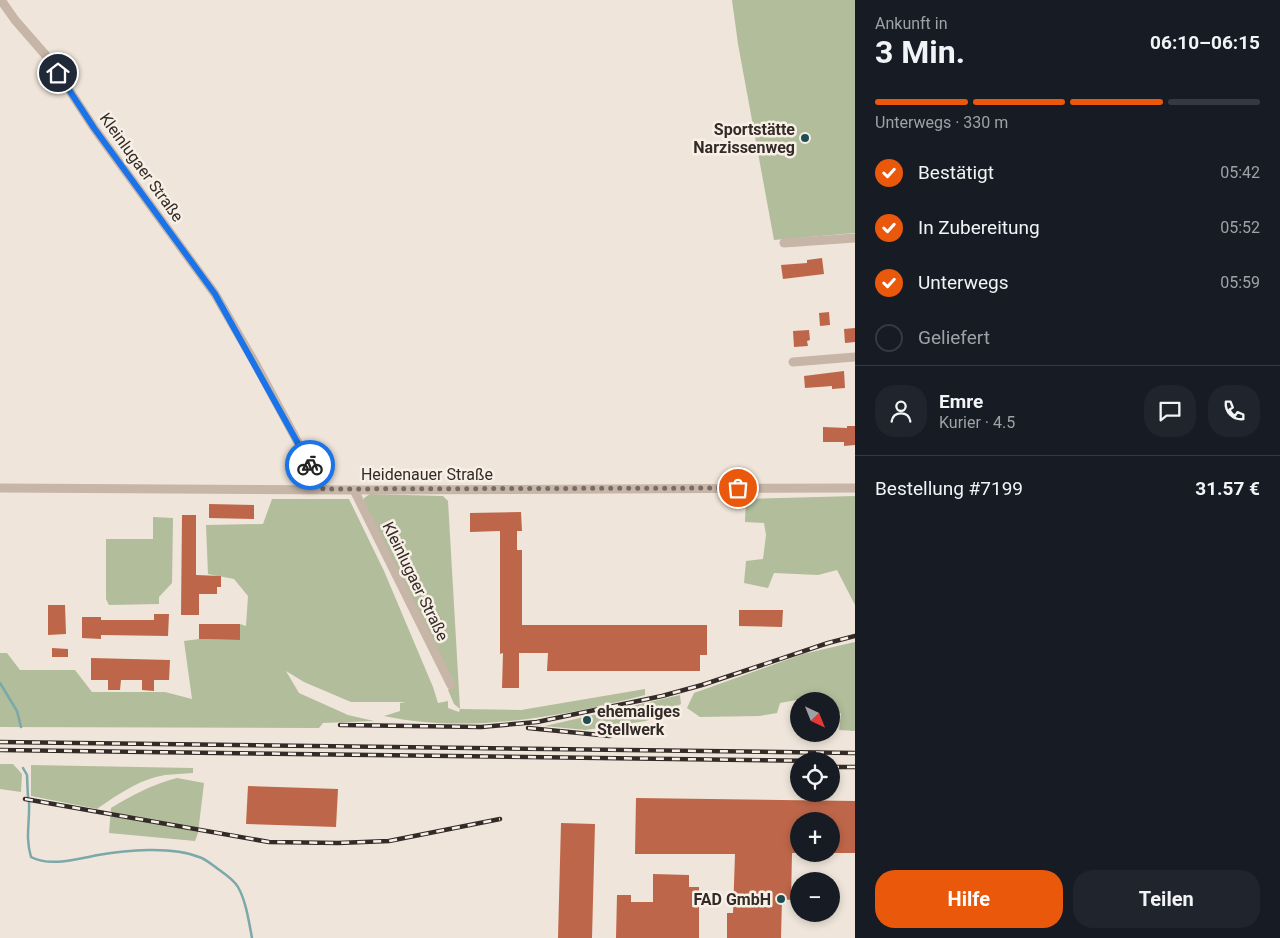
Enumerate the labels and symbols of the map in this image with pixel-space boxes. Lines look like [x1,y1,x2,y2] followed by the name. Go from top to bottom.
[37,52,79,94] pin
[96,109,187,225] street label: Kleinlugaer Straße
[693,120,795,157] place label: Sportstätte Narzissenweg
[799,132,811,144] marker: Sportstätte Narzissenweg
[285,440,335,490] courier
[361,465,493,484] street label: Heidenauer Straße
[717,467,759,509] pin
[379,519,453,644] street label: Kleinlugaer Straße
[790,692,840,742] north arrow
[597,702,680,739] place label: ehemaliges Stellwerk
[581,714,593,726] marker: ehemaliges Stellwerk
[693,890,771,909] place label: FAD GmbH
[775,893,787,905] marker: FAD GmbH

